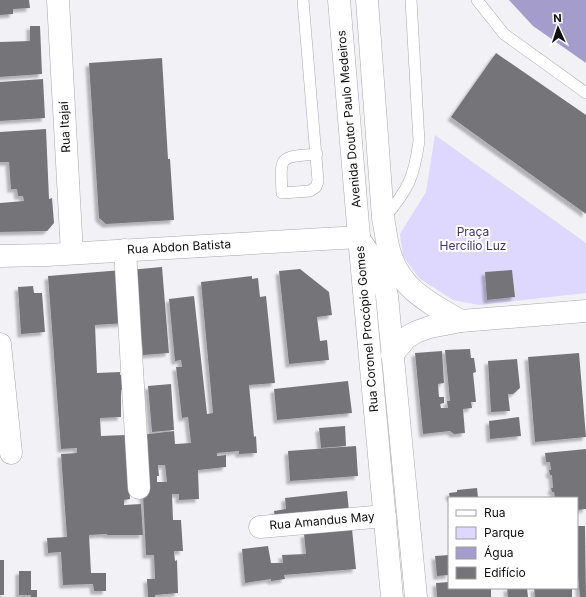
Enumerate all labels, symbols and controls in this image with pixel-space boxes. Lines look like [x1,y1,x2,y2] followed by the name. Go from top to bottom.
[538,8,578,48] north arrow
[553,11,562,25] text: N
[333,30,364,208] street label: Avenida Doutor Paulo Medeiros
[56,101,73,153] street label: Rua Itajaí
[440,224,506,253] park label: Praça Hercílio Luz
[127,236,231,257] street label: Rua Abdon Batista
[352,245,381,413] street label: Rua Coronel Procópio Gomes
[448,497,578,589] legend
[484,505,506,520] text: Rua
[269,508,376,533] street label: Rua Amandus May
[484,525,524,540] text: Parque
[484,545,513,560] text: Água
[484,565,526,580] text: Edifício

